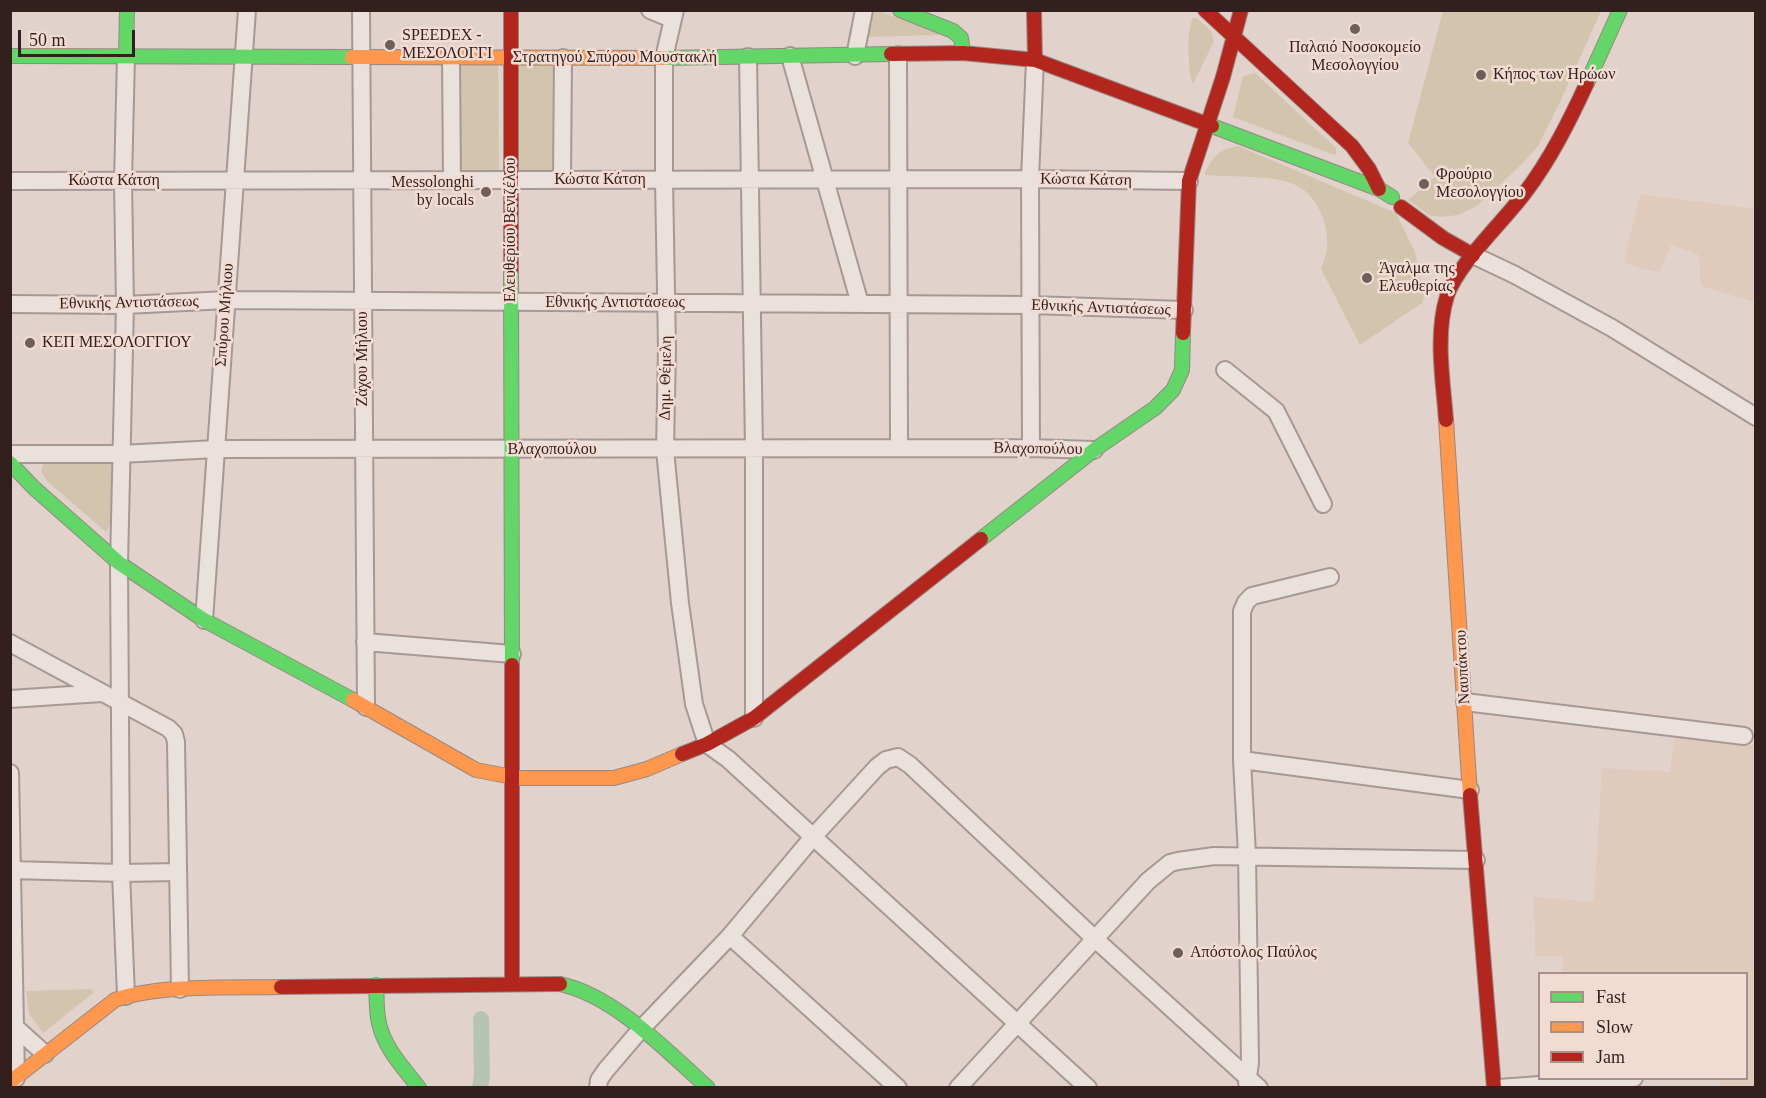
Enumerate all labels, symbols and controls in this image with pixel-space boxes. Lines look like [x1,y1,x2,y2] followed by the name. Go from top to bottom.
[21,18,138,56] scale bar
[1348,22,1362,36] marker: Παλαιό Νοσοκομείο Μεσολογγίου
[402,26,492,64] place label: SPEEDEX - ΜΕΣΟΛΟΓΓΙ
[29,30,66,50] text: 50 m
[383,38,397,52] marker: SPEEDEX - ΜΕΣΟΛΟΓΓΙ
[1289,38,1421,76] place label: Παλαιό Νοσοκομείο Μεσολογγίου
[513,48,717,68] street label: Στρατηγού Σπύρου Μουστακλή
[1493,65,1615,85] place label: Κήπος των Ηρώων
[1474,68,1488,82] marker: Κήπος των Ηρώων
[501,158,521,302] street label: Ελευθερίου Βενιζέλου
[1436,165,1524,203] place label: Φρούριο Μεσολογγίου
[554,170,646,190] street label: Κώστα Κάτση
[1040,170,1132,190] street label: Κώστα Κάτση
[68,171,160,191] street label: Κώστα Κάτση
[391,173,474,211] place label: Messolonghi by locals
[1417,177,1431,191] marker: Φρούριο Μεσολογγίου
[479,185,493,199] marker: Messolonghi by locals
[1379,259,1455,297] place label: Άγαλμα της Ελευθερίας
[212,263,238,367] street label: Σπύρου Μήλιου
[1360,271,1374,285] marker: Άγαλμα της Ελευθερίας
[59,292,199,314] street label: Εθνικής Αντιστάσεως
[545,293,685,313] street label: Εθνικής Αντιστάσεως
[1031,296,1171,320] street label: Εθνικής Αντιστάσεως
[353,311,373,407] street label: Ζάχου Μήλιου
[42,333,192,353] place label: ΚΕΠ ΜΕΣΟΛΟΓΓΙΟΥ
[656,335,676,421] street label: Δημ. Θέμελη
[23,336,37,350] marker: ΚΕΠ ΜΕΣΟΛΟΓΓΙΟΥ
[993,439,1083,459] street label: Βλαχοπούλου
[507,440,597,460] street label: Βλαχοπούλου
[1451,629,1475,705] street label: Ναυπάκτου
[1190,943,1317,963] place label: Απόστολος Παύλος
[1171,946,1185,960] marker: Απόστολος Παύλος
[1538,972,1748,1080] legend
[1596,987,1626,1007] text: Fast
[1596,1017,1633,1037] text: Slow
[1596,1047,1625,1067] text: Jam

